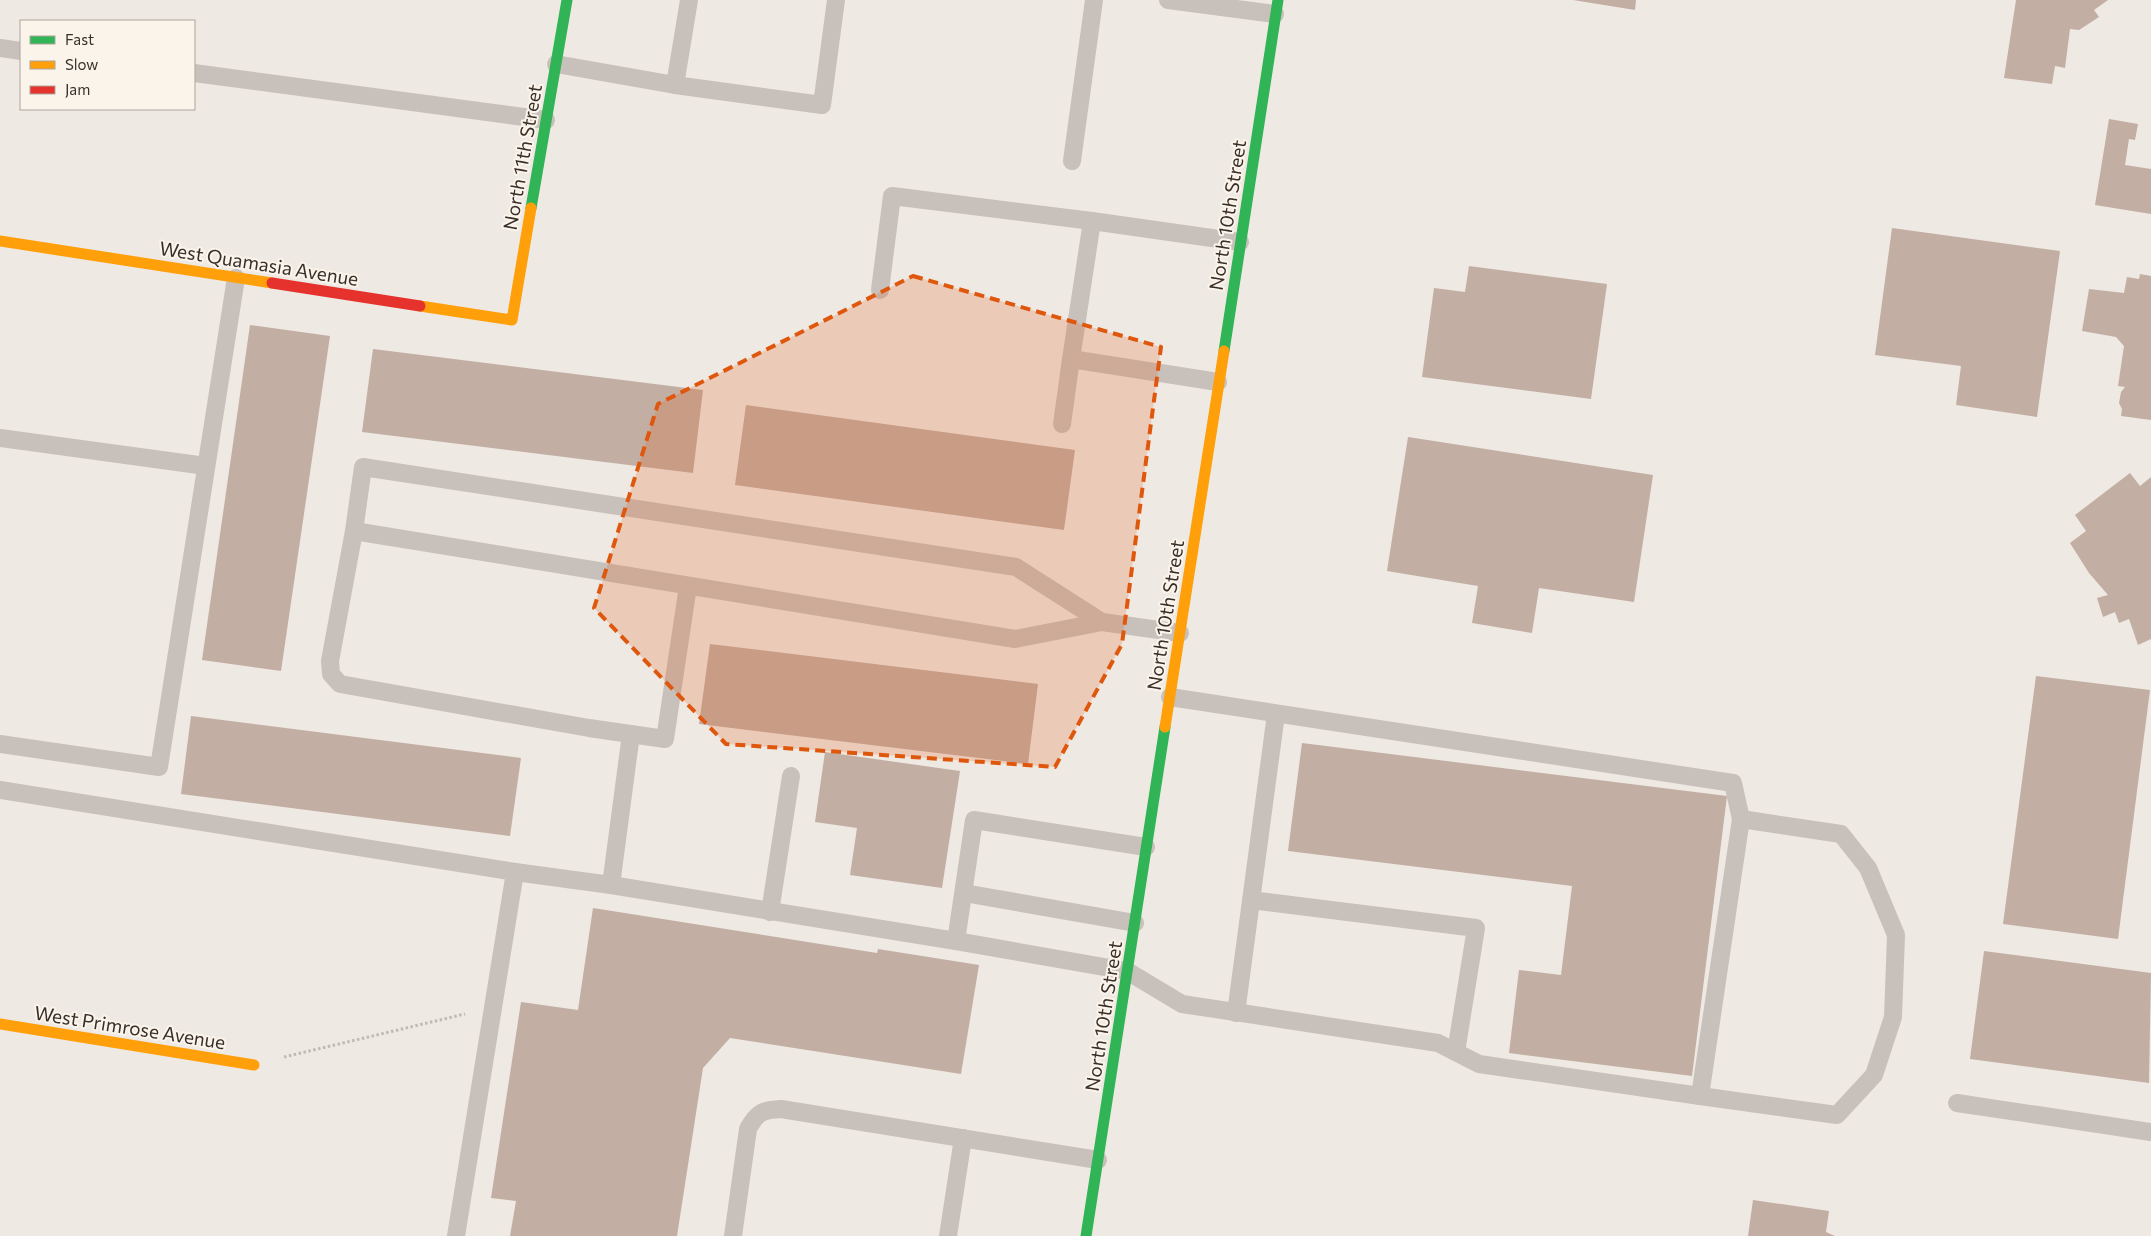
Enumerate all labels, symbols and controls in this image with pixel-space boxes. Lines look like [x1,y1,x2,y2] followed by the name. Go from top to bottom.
[20,20,195,110] legend
[65,30,94,48] text: Fast
[65,55,98,73] text: Slow
[65,80,90,98] text: Jam
[498,82,546,232] street label: North 11th Street
[1204,138,1250,292] street label: North 10th Street
[158,236,360,290] street label: West Quamasia Avenue
[1142,538,1188,692] street label: North 10th Street
[1080,939,1126,1093] street label: North 10th Street
[33,1001,227,1053] street label: West Primrose Avenue

